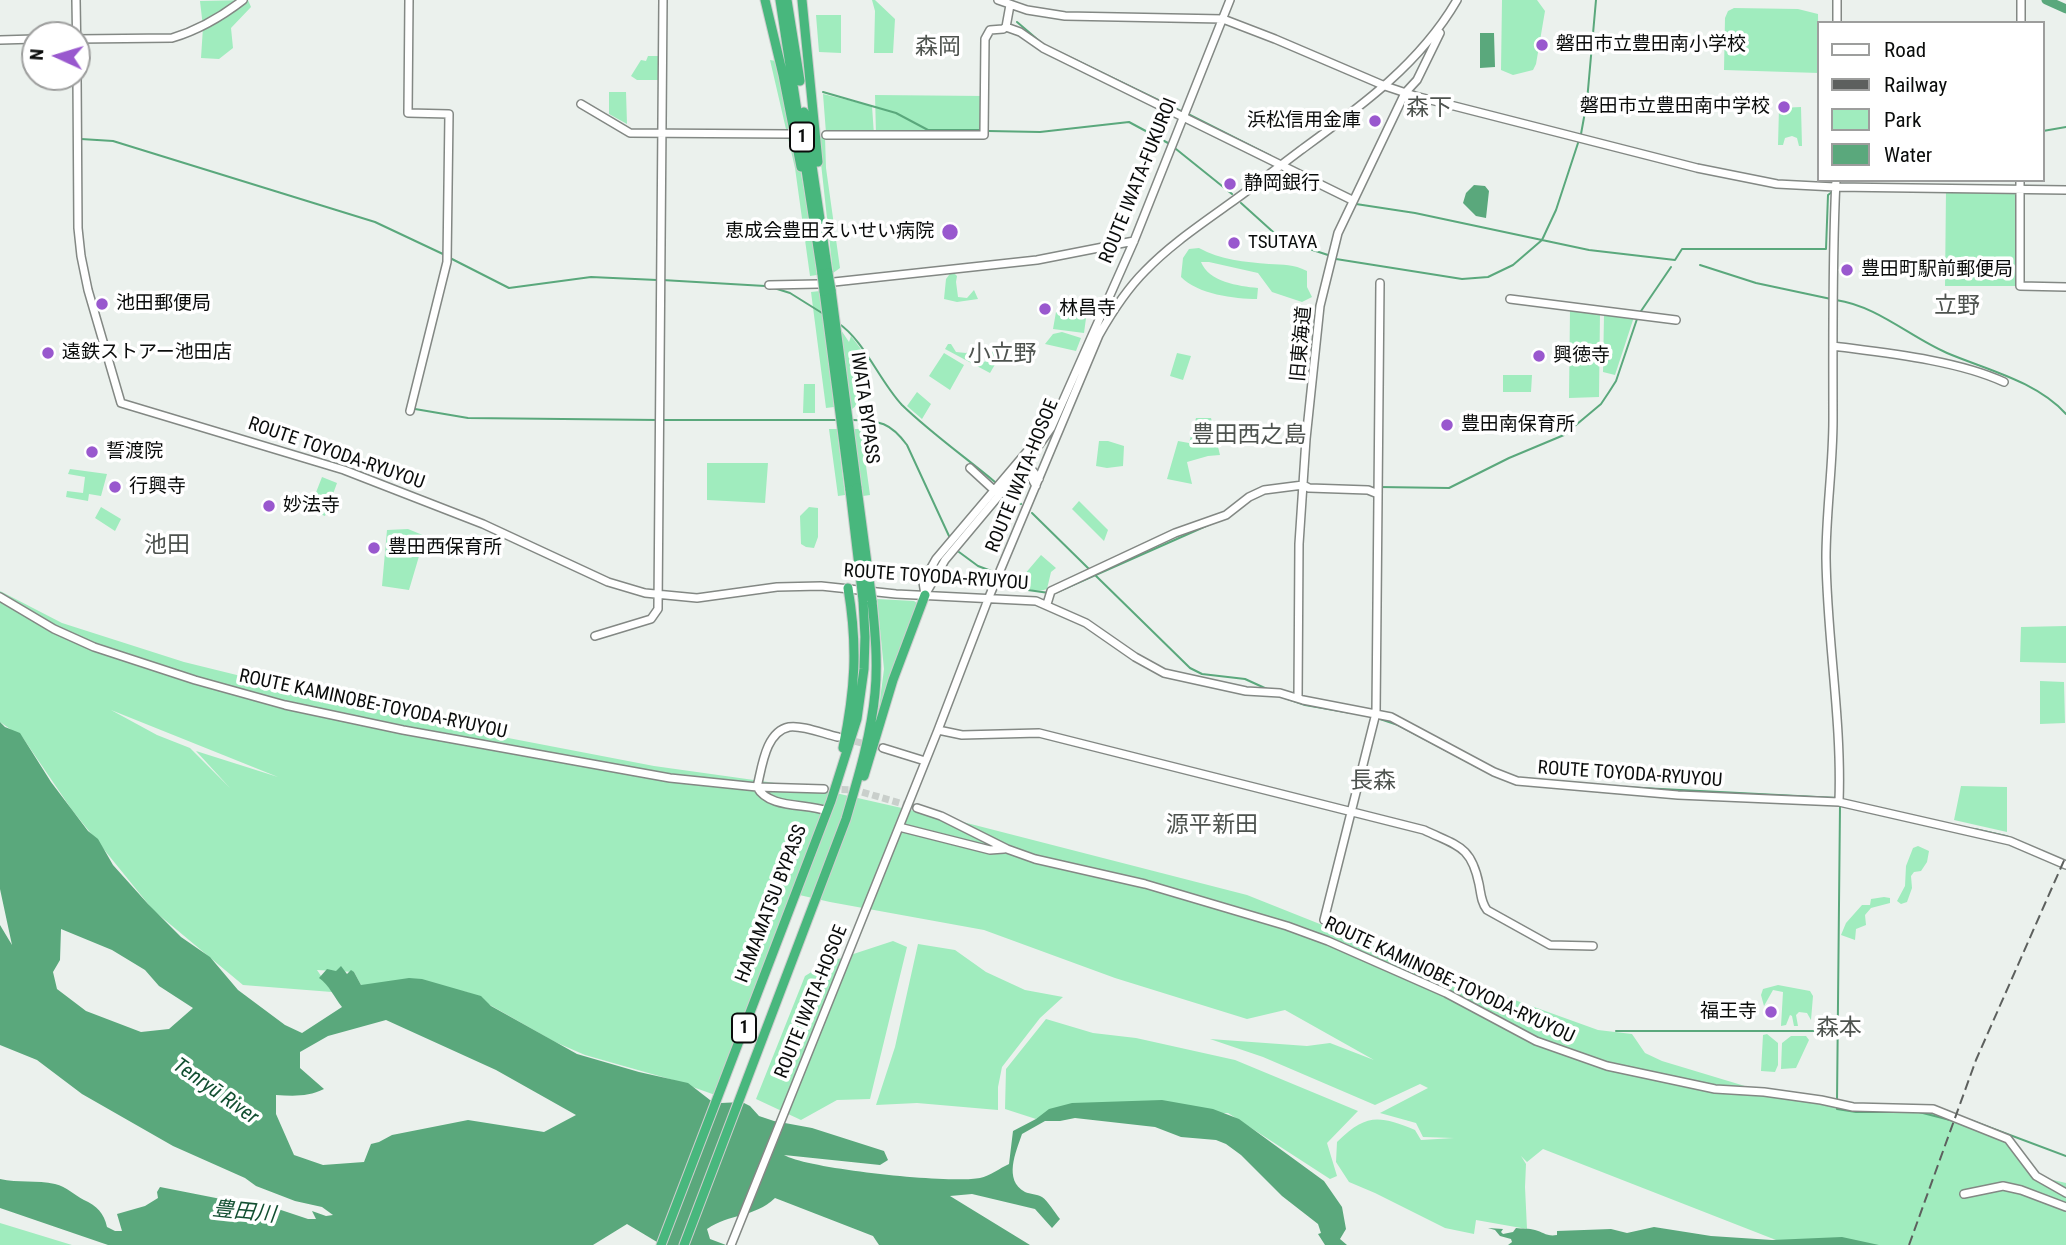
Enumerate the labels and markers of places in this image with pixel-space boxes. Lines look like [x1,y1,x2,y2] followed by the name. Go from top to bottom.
[1556,34,1746,56] place label: 磐田市立豊田南小学校
[1534,37,1550,53] marker: 磐田市立豊田南小学校
[1580,96,1770,118] place label: 磐田市立豊田南中学校
[1776,99,1792,115] marker: 磐田市立豊田南中学校
[1247,110,1361,132] place label: 浜松信用金庫
[1367,113,1383,129] marker: 浜松信用金庫
[1244,173,1320,195] place label: 静岡銀行
[1222,176,1238,192] marker: 静岡銀行
[725,221,934,243] place label: 恵成会豊田えいせい病院
[940,222,960,242] marker: 恵成会豊田えいせい病院
[1248,232,1318,254] place label: TSUTAYA
[1226,235,1242,251] marker: TSUTAYA
[1861,259,2013,281] place label: 豊田町駅前郵便局
[1839,262,1855,278] marker: 豊田町駅前郵便局
[116,293,211,315] place label: 池田郵便局
[94,296,110,312] marker: 池田郵便局
[1059,298,1116,320] place label: 林昌寺
[1037,301,1053,317] marker: 林昌寺
[62,342,232,364] place label: 遠鉄ストアー池田店
[40,345,56,361] marker: 遠鉄ストアー池田店
[1553,345,1610,367] place label: 興徳寺
[1531,348,1547,364] marker: 興徳寺
[1461,414,1575,436] place label: 豊田南保育所
[1439,417,1455,433] marker: 豊田南保育所
[106,441,163,463] place label: 誓渡院
[84,444,100,460] marker: 誓渡院
[129,476,186,498] place label: 行興寺
[107,479,123,495] marker: 行興寺
[283,495,340,517] place label: 妙法寺
[261,498,277,514] marker: 妙法寺
[388,537,502,559] place label: 豊田西保育所
[366,540,382,556] marker: 豊田西保育所
[1700,1001,1757,1023] place label: 福王寺
[1763,1004,1779,1020] marker: 福王寺

